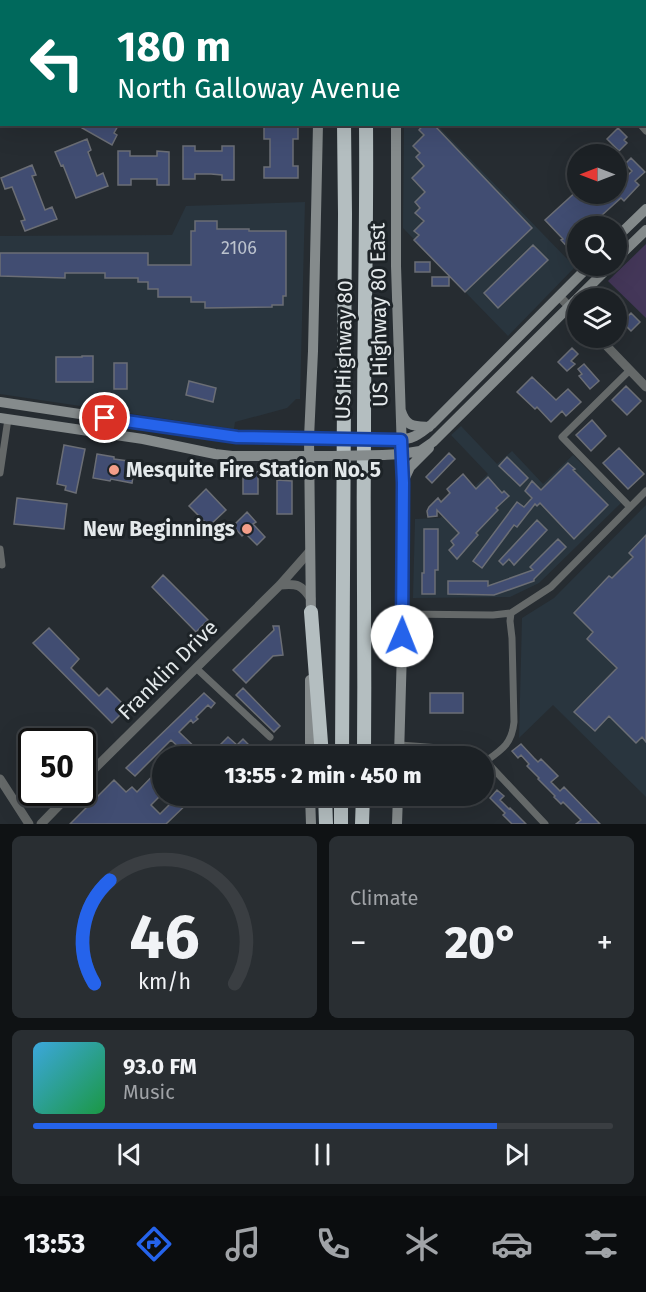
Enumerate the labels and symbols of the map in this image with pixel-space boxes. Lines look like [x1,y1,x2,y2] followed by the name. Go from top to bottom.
[567,144,627,204] north arrow
[364,222,394,407] street label: US Highway 80 East
[221,237,257,259] house number: 2106
[330,280,358,420] street label: US Highway 80
[79,392,130,443] pin
[126,457,381,483] place label: Mesquite Fire Station No. 5
[107,463,121,477] marker: Mesquite Fire Station No. 5
[83,516,235,542] place label: New Beginnings
[240,522,254,536] marker: New Beginnings
[370,604,434,668] position arrow
[113,615,223,725] street label: Franklin Drive
[18,728,96,806] speed limit sign: 50

